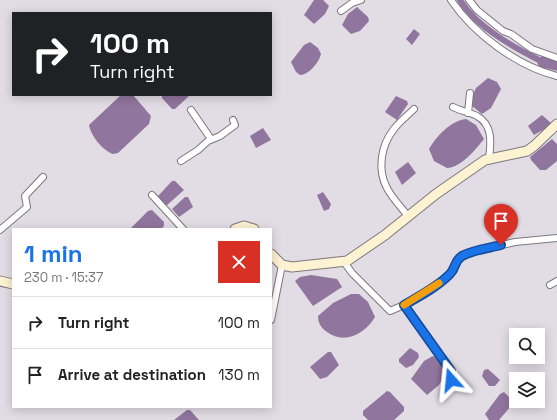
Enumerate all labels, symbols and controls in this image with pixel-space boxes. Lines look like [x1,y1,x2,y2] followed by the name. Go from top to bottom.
[90,25,170,61] text: 100 m
[24,28,76,80] icon: right
[90,60,174,83] text: Turn right
[484,204,518,245] pin
[490,210,512,232] icon: arrive
[24,238,83,269] text: 1 min
[218,241,260,283] button: close
[24,269,103,286] text: 230 m · 15:37
[24,312,46,334] icon: right
[58,313,129,332] text: Turn right
[218,313,260,332] text: 100 m
[509,328,545,408] map controls
[509,328,545,364] button: search
[430,359,472,401] position arrow
[24,364,46,386] icon: arrive
[58,365,206,384] text: Arrive at destination
[218,365,260,384] text: 130 m
[509,372,545,408] button: layers

